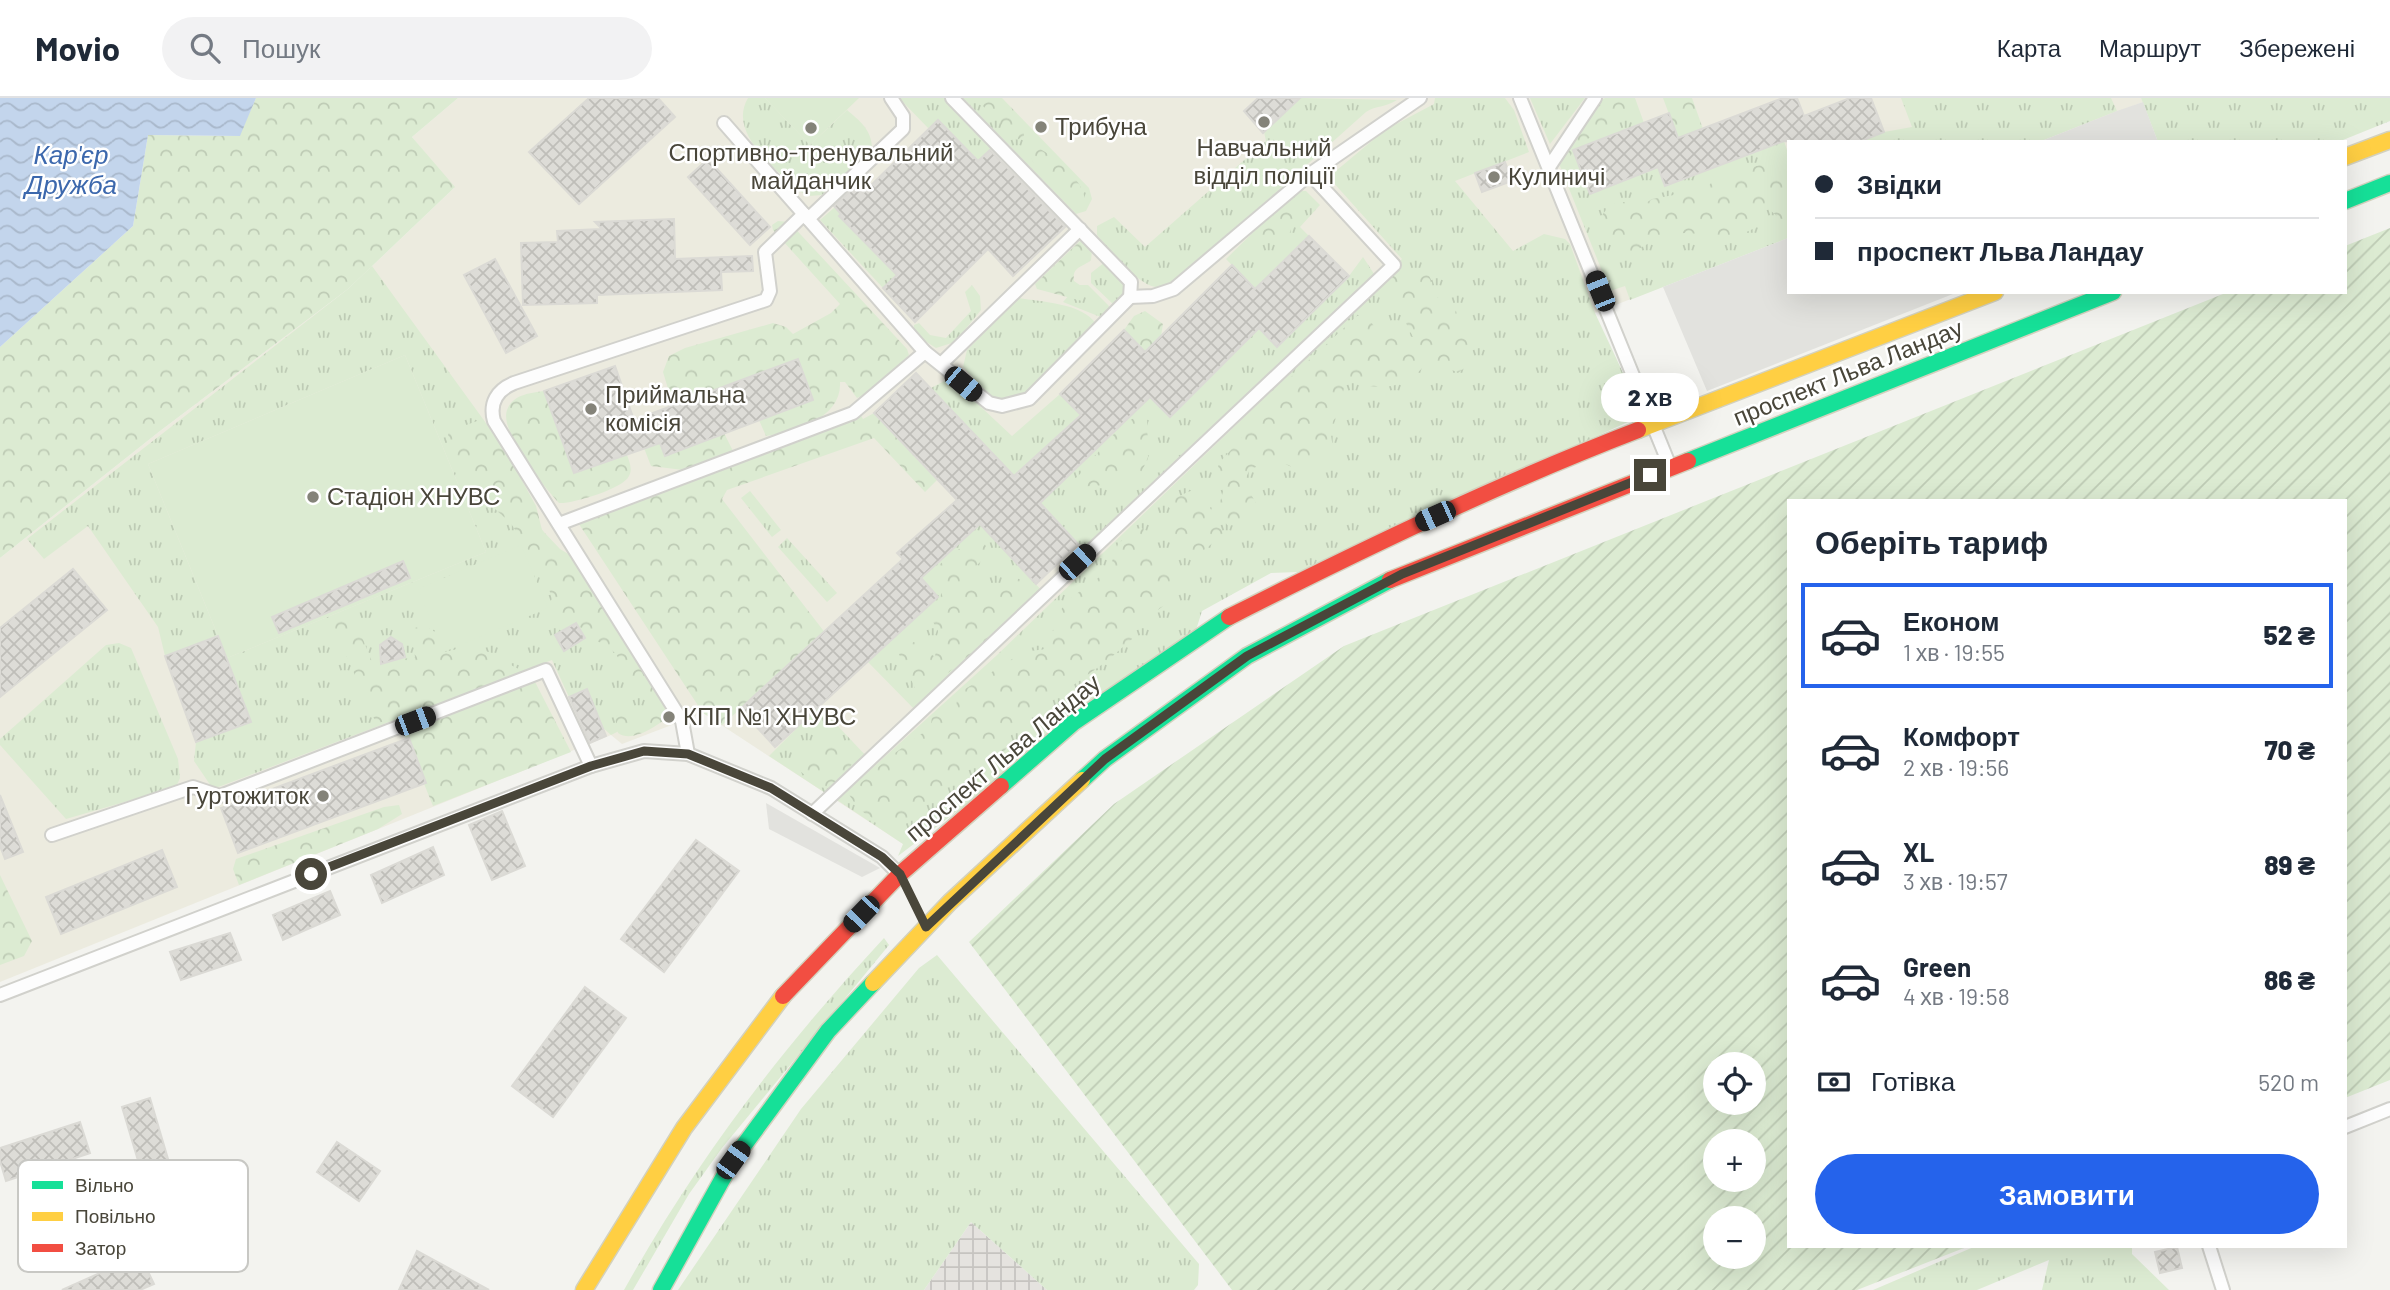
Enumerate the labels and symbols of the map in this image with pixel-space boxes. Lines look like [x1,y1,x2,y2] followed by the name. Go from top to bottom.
[1055,111,1148,140] place label: Трибуна
[1256,114,1272,130] marker: Навчальний відділ поліції
[1033,119,1049,135] marker: Трибуна
[803,120,819,136] marker: Спортивно-тренувальний майданчик
[1193,132,1335,189] place label: Навчальний відділ поліції
[668,137,954,194] place label: Спортивно-тренувальний майданчик
[22,138,117,199] water label: Кар'єр Дружба
[1508,161,1605,190] place label: Кулиничі
[1486,169,1502,185] marker: Кулиничі
[1583,268,1618,314] car
[1728,312,1966,431] street label: проспект Льва Ландау
[941,362,986,406] car
[1601,374,1699,422] callout: 2 хв
[605,379,746,436] place label: Приймальна комісія
[583,401,599,417] marker: Приймальна комісія
[1634,459,1666,491] route end
[327,481,500,510] place label: Стадіон ХНУВС
[305,489,321,505] marker: Стадіон ХНУВС
[1412,498,1459,534] car
[1055,540,1100,584] car
[899,667,1105,847] street label: проспект Льва Ландау
[683,701,856,730] place label: КПП №1 ХНУВС
[392,704,439,738] car
[661,709,677,725] marker: КПП №1 ХНУВС
[185,780,309,809] place label: Гуртожиток
[315,788,331,804] marker: Гуртожиток
[295,858,327,890] route start
[839,892,884,936] car
[713,1137,754,1183] car
[18,1160,248,1272] legend
[75,1173,134,1196] text: Вільно
[75,1204,156,1227] text: Повільно
[75,1236,126,1259] text: Затор

